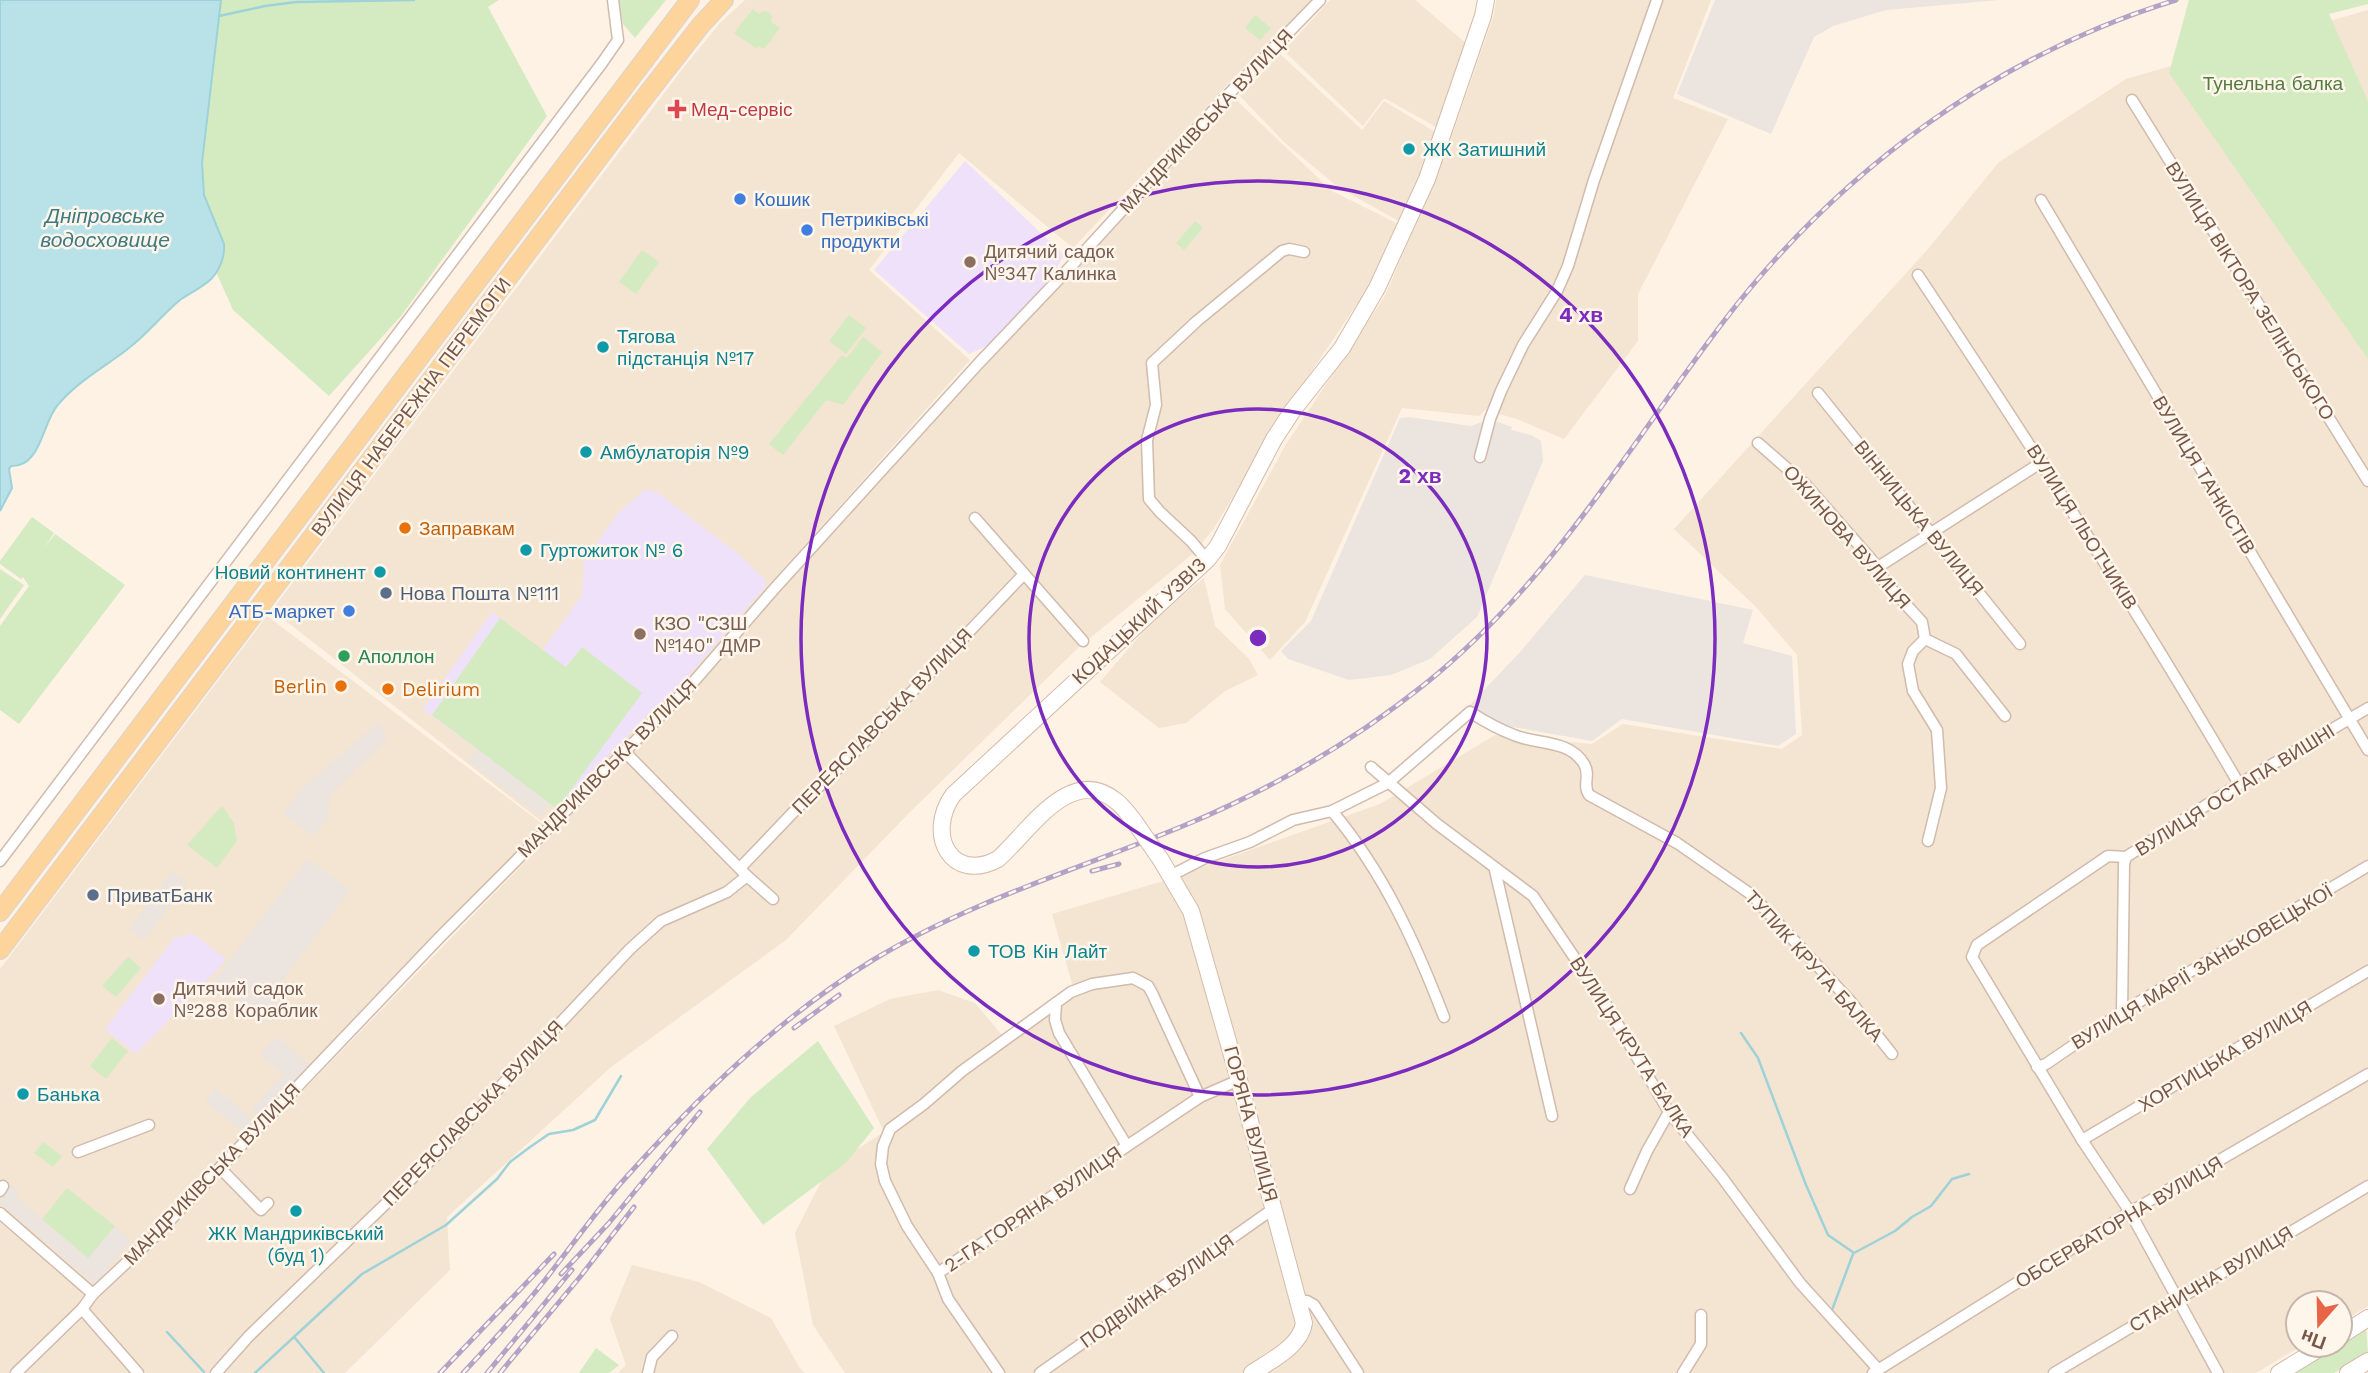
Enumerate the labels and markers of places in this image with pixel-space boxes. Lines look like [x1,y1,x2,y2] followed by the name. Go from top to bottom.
[691,98,792,121] place label: Мед-сервіс
[669,101,685,117] marker: Мед-сервіс
[1423,138,1546,161] place label: ЖК Затишний
[1401,141,1417,157] marker: ЖК Затишний
[754,188,810,211] place label: Кошик
[732,191,748,207] marker: Кошик
[821,208,929,253] place label: Петриківські продукти
[799,222,815,238] marker: Петриківські продукти
[984,240,1117,285] place label: Дитячий садок №347 Калинка
[962,254,978,270] marker: Дитячий садок №347 Калинка
[617,325,754,370] place label: Тягова пiдстанцiя №17
[595,339,611,355] marker: Тягова пiдстанцiя №17
[600,441,749,464] place label: Амбулаторія №9
[578,444,594,460] marker: Амбулаторія №9
[419,517,515,540] place label: Заправкам
[397,520,413,536] marker: Заправкам
[540,539,683,562] place label: Гуртожиток № 6
[518,542,534,558] marker: Гуртожиток № 6
[215,561,366,584] place label: Новий континент
[372,564,388,580] marker: Новий континент
[400,582,559,605] place label: Нова Пошта №111
[378,585,394,601] marker: Нова Пошта №111
[229,600,335,623] place label: АТБ-маркет
[341,603,357,619] marker: АТБ-маркет
[654,612,761,657] place label: КЗО "СЗШ №140" ДМР
[632,626,648,642] marker: КЗО "СЗШ №140" ДМР
[1246,626,1270,650] centre of rings
[358,645,435,668] place label: Аполлон
[336,648,352,664] marker: Аполлон
[273,675,327,698] place label: Berlin
[333,678,349,694] marker: Berlin
[402,678,480,701] place label: Delirium
[380,681,396,697] marker: Delirium
[107,884,213,907] place label: ПриватБанк
[85,887,101,903] marker: ПриватБанк
[988,940,1108,963] place label: ТОВ Кін Лайт
[966,943,982,959] marker: ТОВ Кін Лайт
[173,977,318,1022] place label: Дитячий садок №288 Кораблик
[151,991,167,1007] marker: Дитячий садок №288 Кораблик
[37,1083,100,1106] place label: Банька
[15,1086,31,1102] marker: Банька
[288,1203,304,1219] marker: ЖК Мандриківський (буд 1)
[208,1222,384,1267] place label: ЖК Мандриківський (буд 1)

